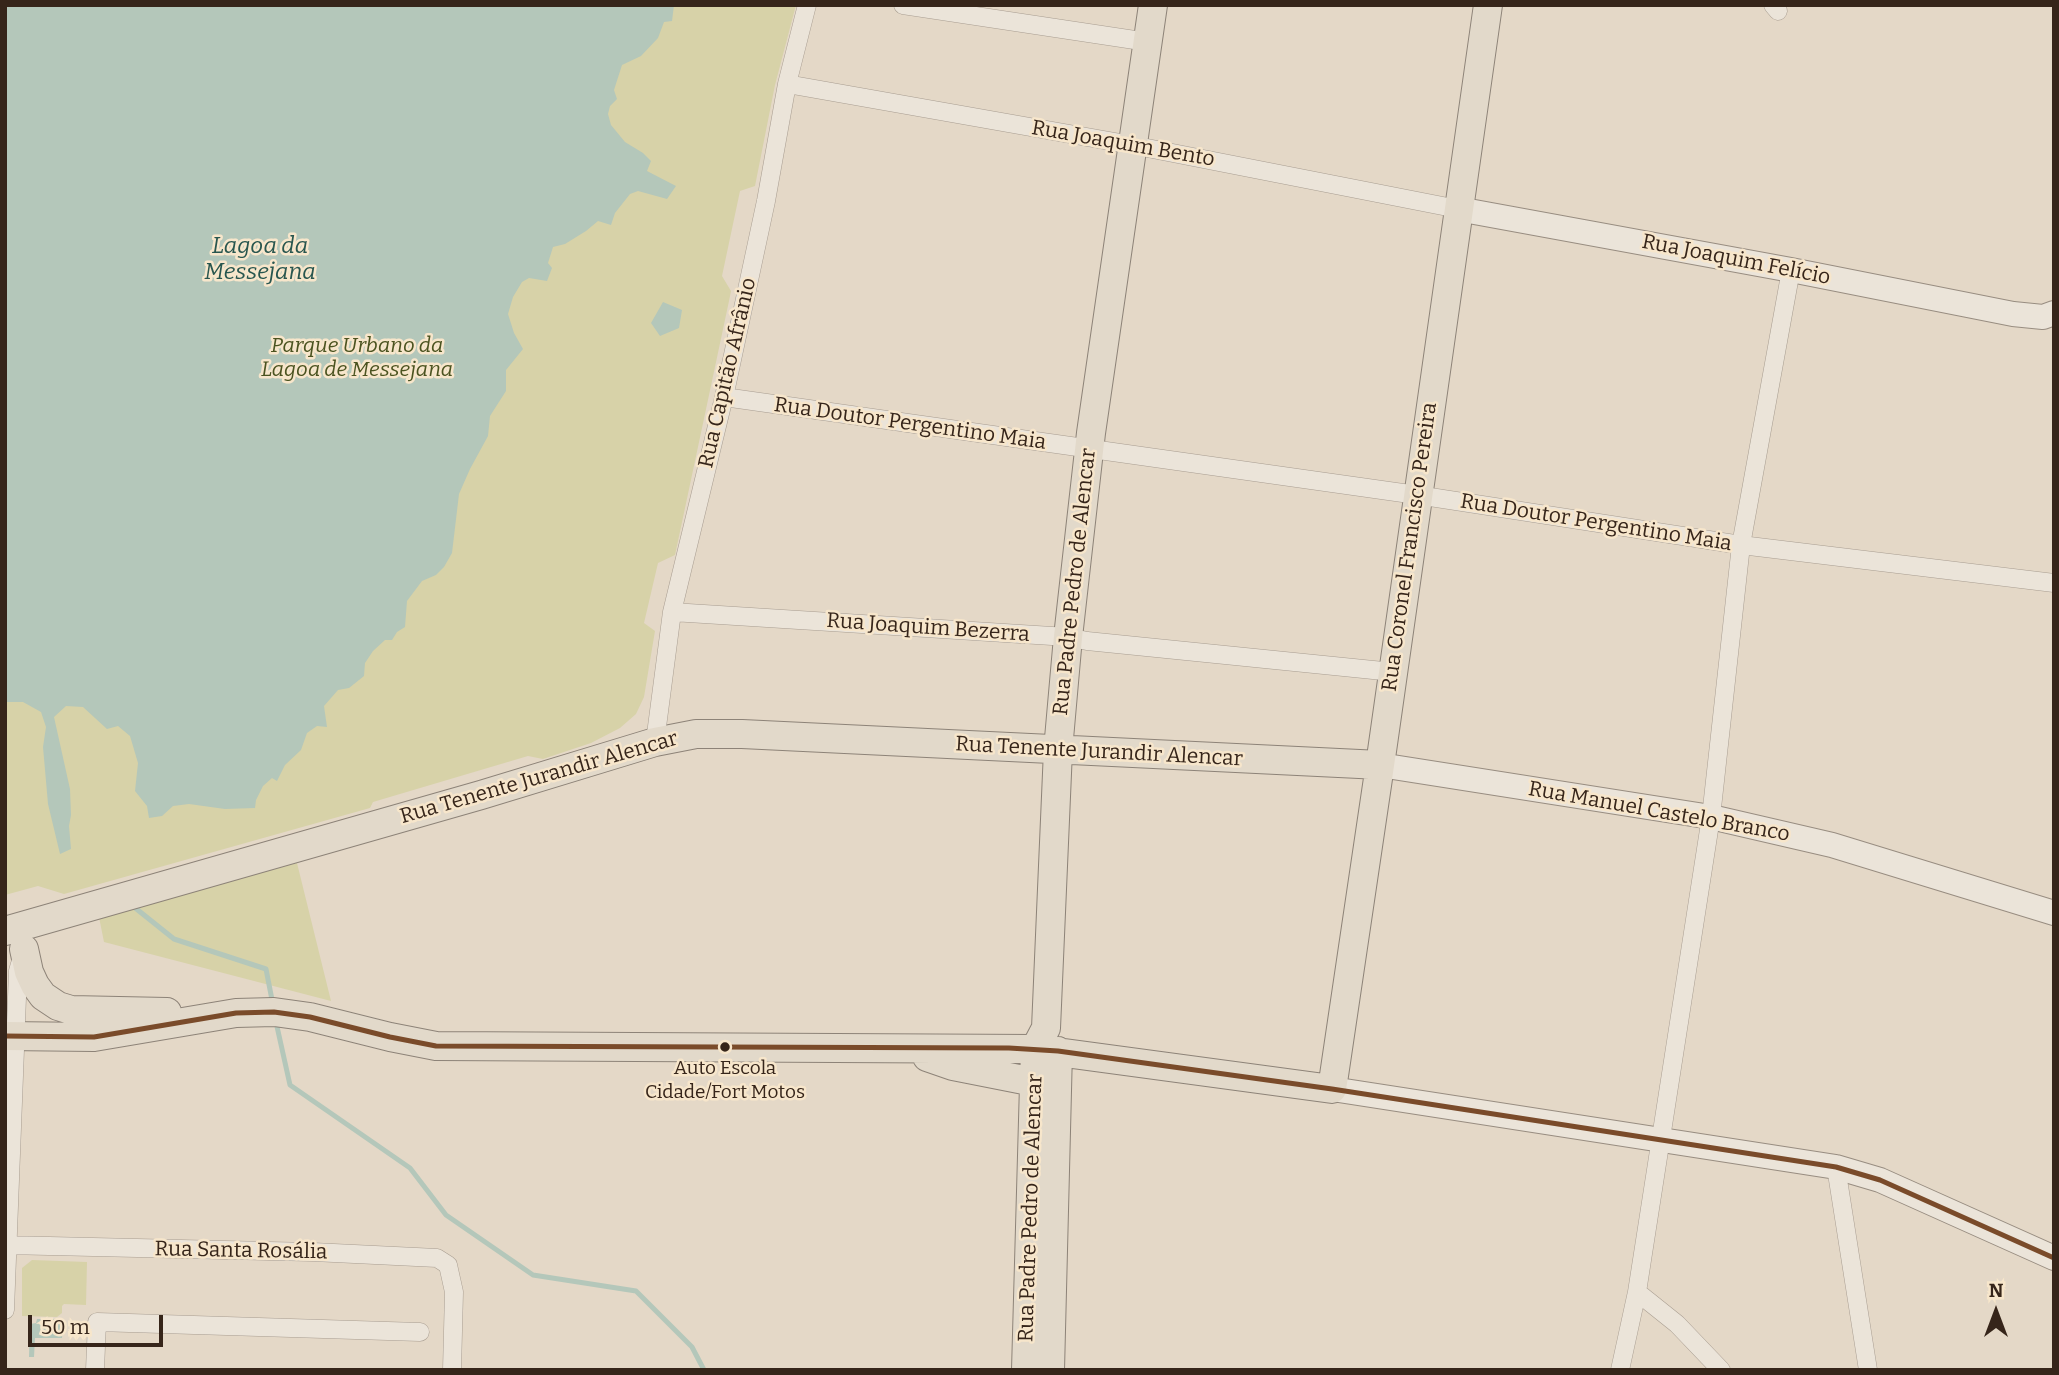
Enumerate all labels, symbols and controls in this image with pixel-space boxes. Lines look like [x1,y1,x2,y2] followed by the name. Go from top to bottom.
[1029,115,1217,173] street label: Rua Joaquim Bento
[1640,229,1832,291] street label: Rua Joaquim Felício
[204,233,316,287] water label: Lagoa da Messejana
[694,275,762,471] street label: Rua Capitão Afrânio
[261,333,453,383] park label: Parque Urbano da Lagoa de Messejana
[772,392,1048,456] street label: Rua Doutor Pergentino Maia
[1377,401,1443,693] street label: Rua Coronel Francisco Pereira
[1048,447,1102,717] street label: Rua Padre Pedro de Alencar
[1458,489,1734,557] street label: Rua Doutor Pergentino Maia
[826,608,1030,648] street label: Rua Joaquim Bezerra
[397,726,681,830] street label: Rua Tenente Jurandir Alencar
[955,732,1243,772] street label: Rua Tenente Jurandir Alencar
[1526,777,1792,847] street label: Rua Manuel Castelo Branco
[718,1040,732,1054] marker: Auto Escola Cidade/Fort Motos
[645,1058,805,1102] place label: Auto Escola Cidade/Fort Motos
[1014,1073,1048,1343] street label: Rua Padre Pedro de Alencar
[154,1237,328,1265] street label: Rua Santa Rosália
[1961,1277,2031,1347] north arrow
[1989,1279,2003,1302] text: N
[32,1302,166,1346] scale bar
[41,1314,90,1340] text: 50 m

